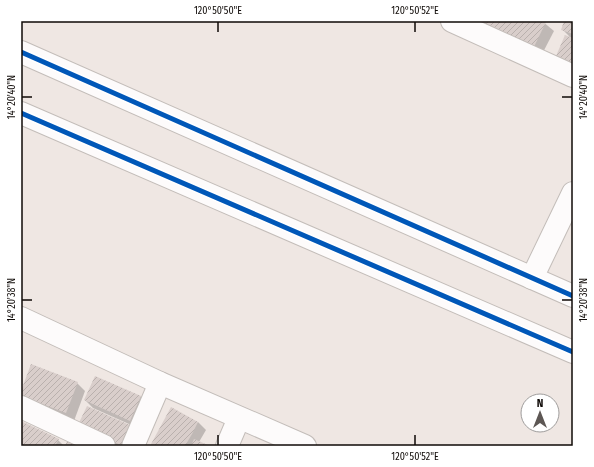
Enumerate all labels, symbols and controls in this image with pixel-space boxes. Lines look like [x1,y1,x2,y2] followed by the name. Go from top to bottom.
[194,5,242,17] text: 120°50'50"E
[391,5,439,17] text: 120°50'52"E
[6,75,18,119] text: 14°20'40"N
[578,75,590,119] text: 14°20'40"N
[6,278,18,322] text: 14°20'38"N
[578,278,590,322] text: 14°20'38"N
[520,393,560,433] north arrow
[537,397,543,410] text: N
[194,451,242,463] text: 120°50'50"E
[391,451,439,463] text: 120°50'52"E

